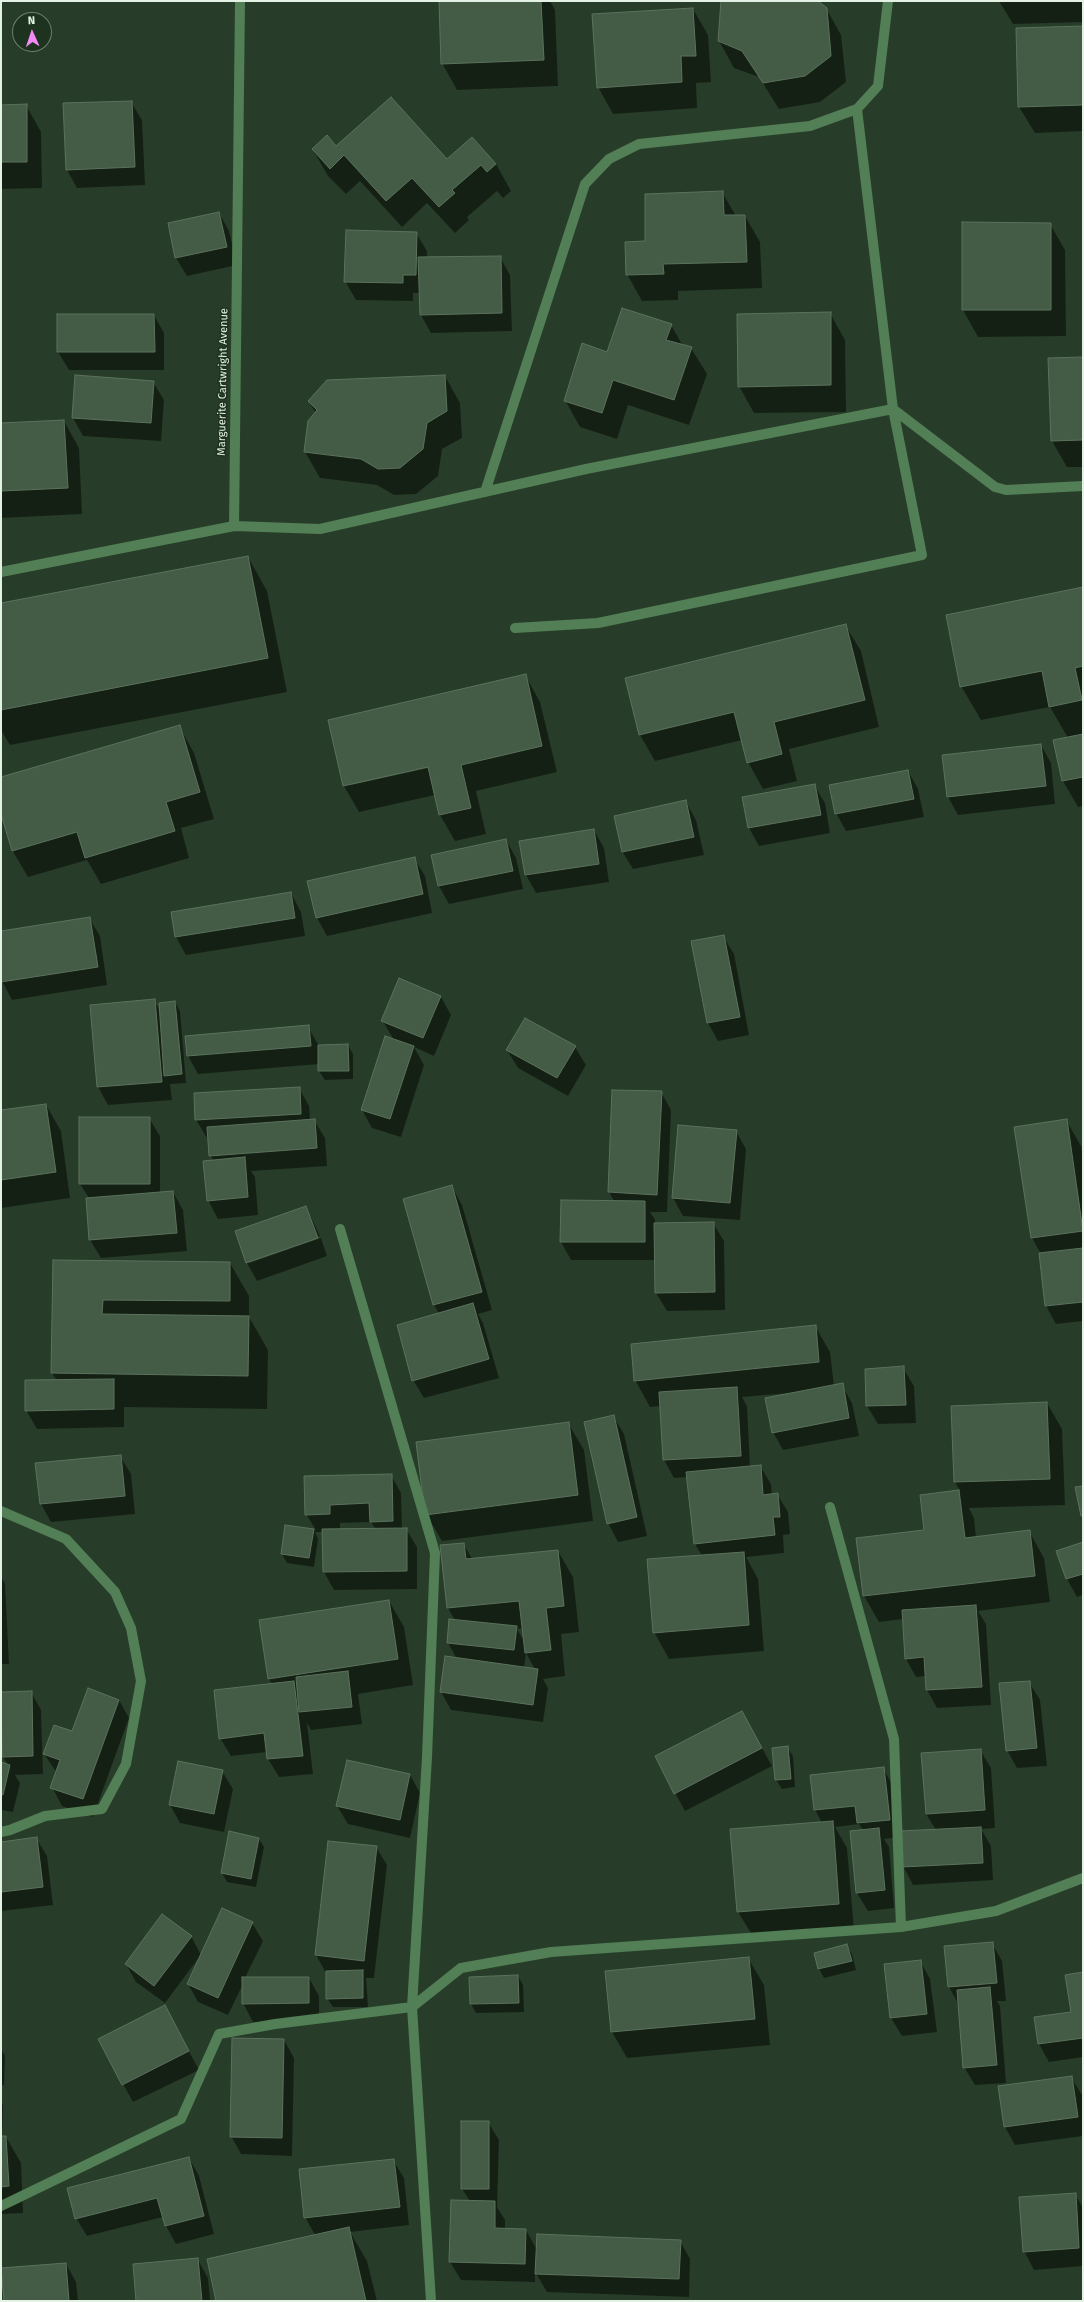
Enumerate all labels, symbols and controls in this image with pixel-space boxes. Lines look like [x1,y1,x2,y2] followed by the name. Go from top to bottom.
[12,12,52,52] north arrow
[27,14,35,27] text: N
[215,308,231,456] street label: Marguerite Cartwright Avenue

